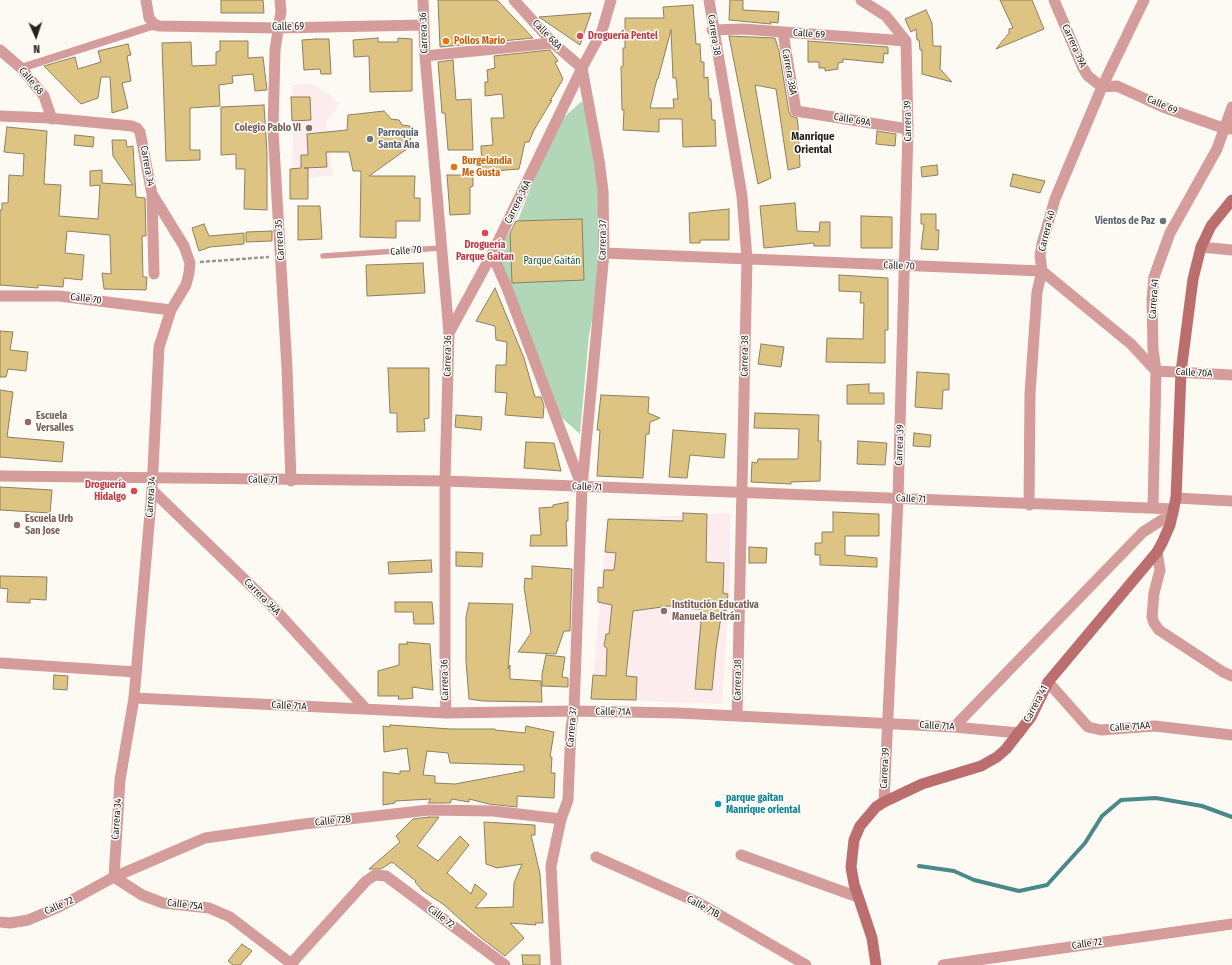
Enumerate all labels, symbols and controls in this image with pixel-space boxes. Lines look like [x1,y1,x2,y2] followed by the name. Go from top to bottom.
[417,12,431,54] street label: Carrera 36
[705,14,723,56] street label: Carrera 38
[16,16,56,56] north arrow
[530,17,564,53] street label: Calle 68A
[272,21,304,33] street label: Calle 69
[1059,22,1089,70] street label: Carrera 39A
[793,27,825,41] street label: Calle 69
[588,30,658,42] place label: Droguería Pentel
[575,31,585,41] marker: Droguería Pentel
[454,35,505,47] place label: Pollos Mario
[441,36,451,46] marker: Pollos Mario
[33,42,40,55] text: N
[779,48,799,96] street label: Carrera 38A
[16,65,46,97] street label: Calle 68
[1145,93,1179,117] street label: Calle 69
[902,100,914,142] street label: Carrera 39
[833,111,871,129] street label: Calle 69A
[234,122,301,134] place label: Colegio Pablo VI
[304,123,314,133] marker: Colegio Pablo VI
[378,127,420,150] place label: Parroquia Santa Ana
[791,130,835,156] district label: Manrique Oriental
[365,134,375,144] marker: Parroquia Santa Ana
[138,145,156,187] street label: Carrera 34
[462,155,512,178] place label: Burgelandia Me Gusta
[449,162,459,172] marker: Burgelandia Me Gusta
[502,178,534,226] street label: Carrera 36A
[1036,209,1058,253] street label: Carrera 40
[1095,215,1155,227] place label: Vientos de Paz
[1158,216,1168,226] marker: Vientos de Paz
[273,219,287,261] street label: Carrera 35
[597,220,609,260] street label: Carrera 37
[480,228,490,238] marker: Droguería Parque Gaitan
[456,239,514,262] place label: Droguería Parque Gaitan
[390,244,422,258] street label: Calle 70
[523,255,581,267] park label: Parque Gaitán
[883,259,915,273] street label: Calle 70
[1147,279,1161,319] street label: Carrera 41
[70,291,102,307] street label: Calle 70
[442,335,454,377] street label: Carrera 36
[739,335,751,377] street label: Carrera 38
[1175,366,1213,380] street label: Calle 70A
[36,410,74,434] place label: Escuela Versalles
[23,417,33,427] marker: Escuela Versalles
[893,424,907,466] street label: Carrera 39
[248,474,278,486] street label: Calle 71
[144,476,158,518] street label: Carrera 34
[85,479,126,502] place label: Droguería Hidalgo
[572,480,602,494] street label: Calle 71
[129,486,139,496] marker: Droguería Hidalgo
[896,492,926,506] street label: Calle 71
[25,513,73,536] place label: Escuela Urb San Jose
[12,520,22,530] marker: Escuela Urb San Jose
[241,576,283,618] street label: Carrera 34A
[672,599,759,622] place label: Institución Educativa Manuela Beltrán
[659,606,669,616] marker: Institución Educativa Manuela Beltrán
[439,659,451,701] street label: Carrera 36
[732,659,744,701] street label: Carrera 38
[1021,683,1051,725] street label: Carrera 41
[271,699,307,713] street label: Calle 71A
[564,706,580,748] street label: Carrera 37
[595,706,631,718] street label: Calle 71A
[919,719,955,733] street label: Calle 71A
[1109,720,1151,734] street label: Calle 71AA
[878,747,892,789] street label: Carrera 39
[726,792,800,816] place label: parque gaitan Manrique oriental
[110,798,124,840] street label: Carrera 34
[713,799,723,809] marker: parque gaitan Manrique oriental
[314,813,352,829] street label: Calle 72B
[684,893,722,921] street label: Calle 71B
[43,894,75,918] street label: Calle 72
[166,897,204,913] street label: Calle 75A
[425,903,457,931] street label: Calle 72
[1071,936,1103,952] street label: Calle 72

